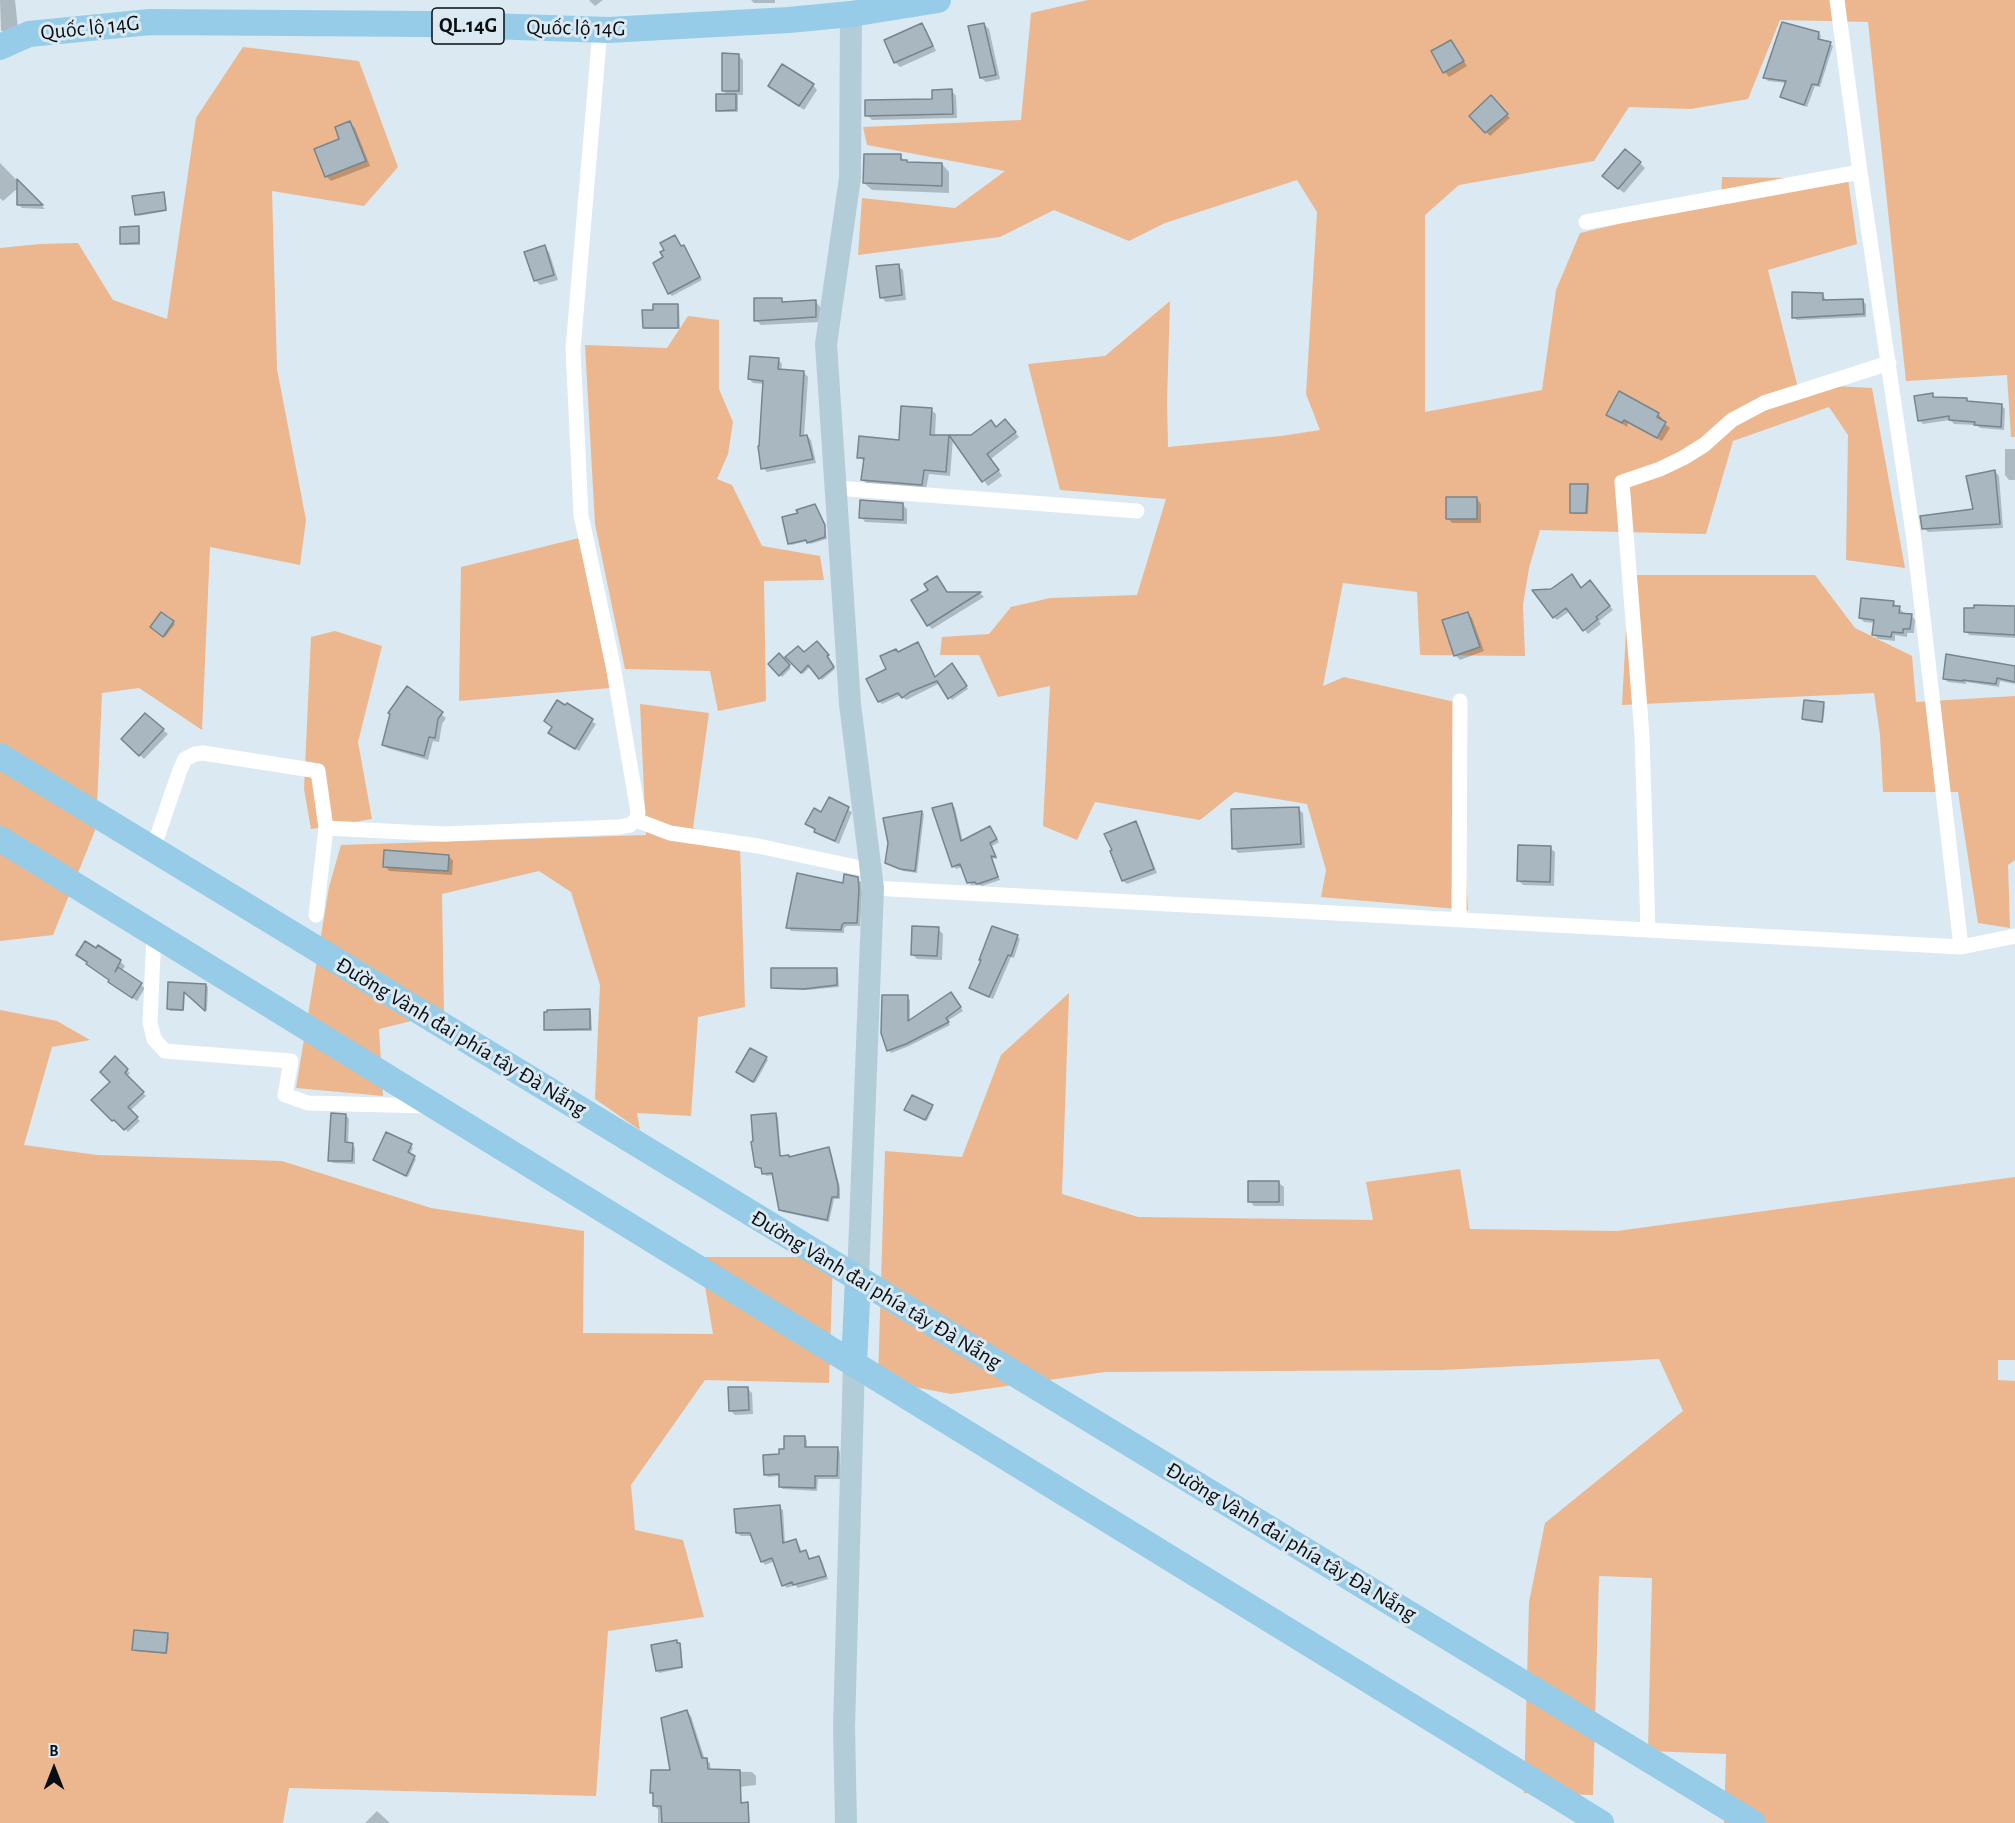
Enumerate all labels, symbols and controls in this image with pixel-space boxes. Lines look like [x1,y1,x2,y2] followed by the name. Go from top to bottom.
[432,8,504,44] road number: QL.14G
[39,10,141,46] street label: Quốc lộ 14G
[526,14,626,42] street label: Quốc lộ 14G
[331,952,591,1122] street label: Đường Vành đai phía tây Đà Nẵng
[746,1205,1006,1375] street label: Đường Vành đai phía tây Đà Nẵng
[1161,1457,1421,1627] street label: Đường Vành đai phía tây Đà Nẵng
[24,1739,84,1799] north arrow
[49,1743,59,1759] text: B

